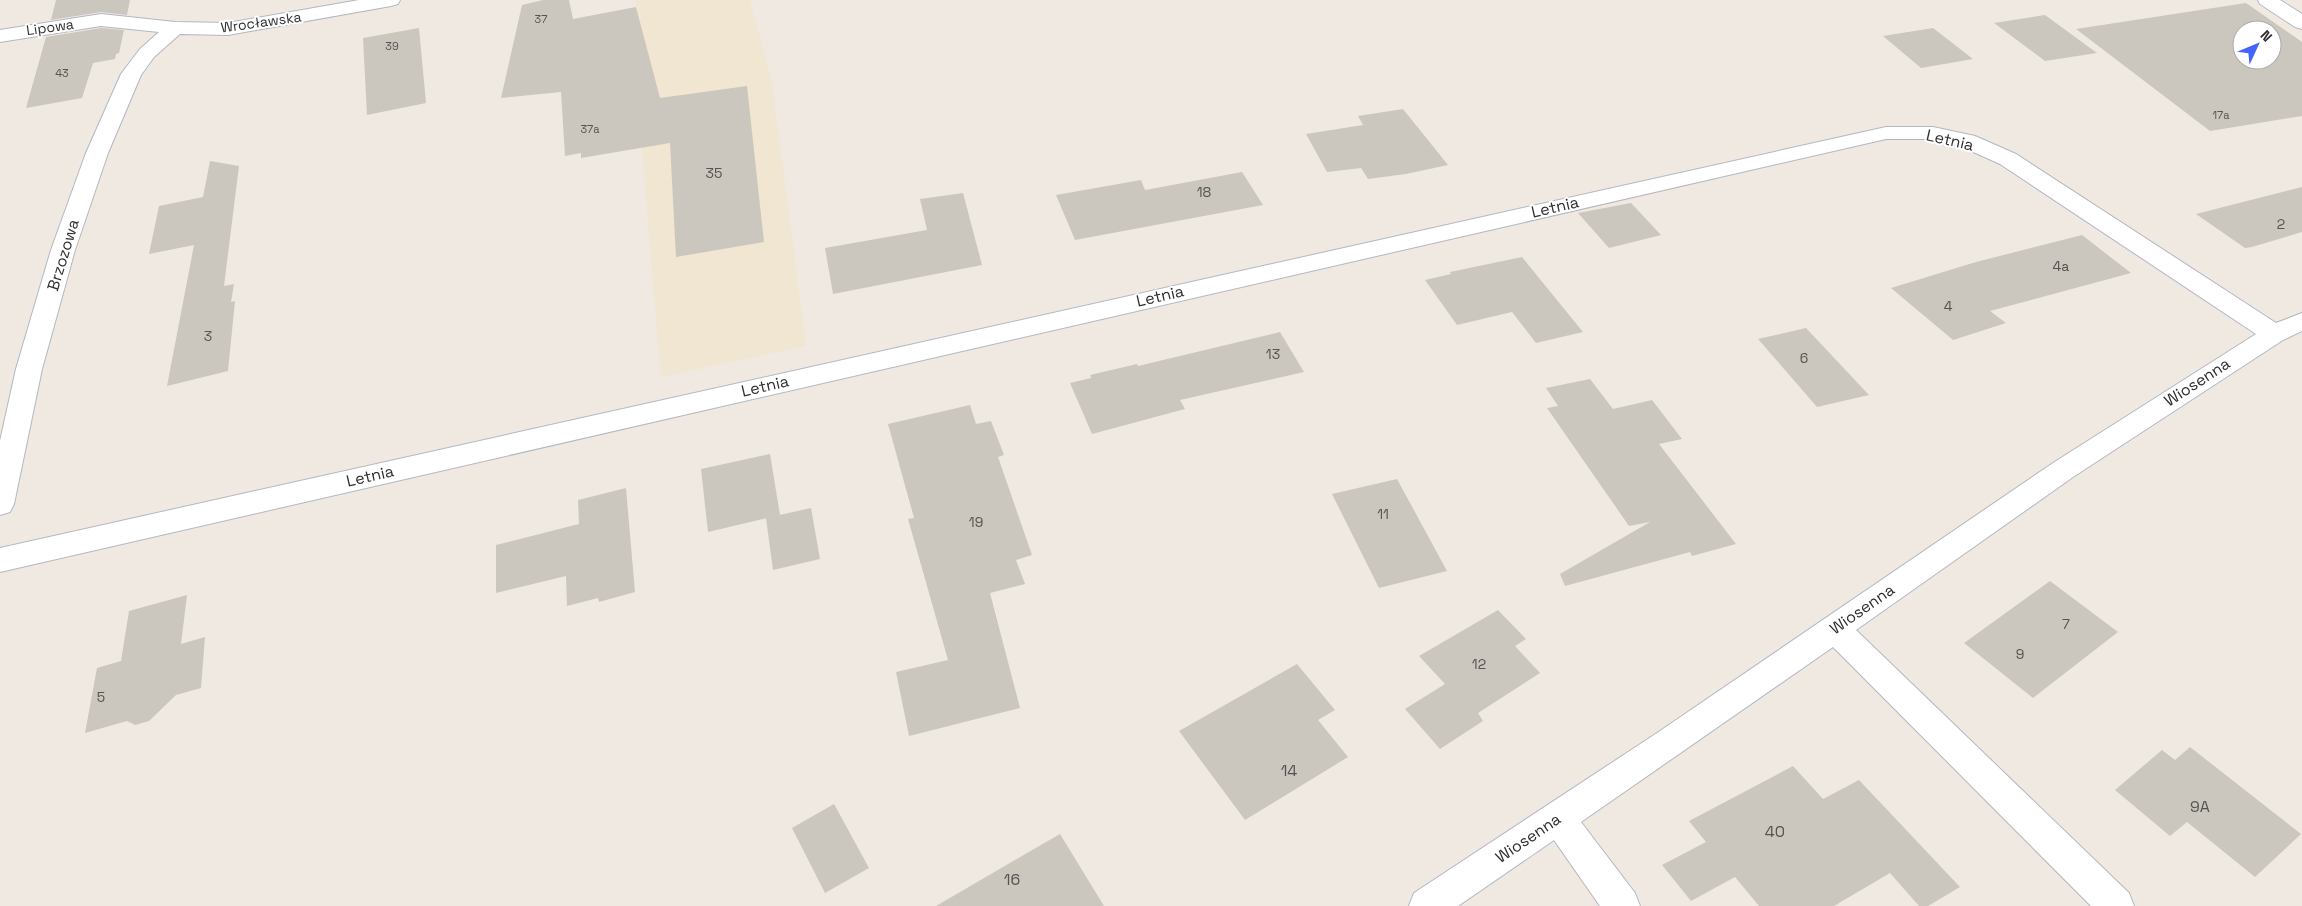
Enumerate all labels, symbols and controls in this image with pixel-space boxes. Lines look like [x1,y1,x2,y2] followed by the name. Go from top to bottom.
[219,7,303,37] street label: Wrocławska
[535,12,547,26] house number: 37
[25,15,75,39] street label: Lipowa
[2232,20,2282,70] north arrow
[2257,26,2276,46] text: N
[385,39,399,53] house number: 39
[55,66,69,80] house number: 43
[2212,108,2230,122] house number: 17a
[580,122,600,136] house number: 37a
[1924,124,1976,156] street label: Letnia
[706,164,722,182] house number: 35
[1197,183,1212,201] house number: 18
[1529,191,1581,223] street label: Letnia
[2277,215,2285,233] house number: 2
[42,217,84,293] street label: Brzozowa
[2053,257,2069,275] house number: 4a
[1134,280,1186,312] street label: Letnia
[1944,297,1953,315] house number: 4
[204,327,212,345] house number: 3
[1266,345,1280,363] house number: 13
[1800,349,1808,367] house number: 6
[2160,353,2234,411] street label: Wiosenna
[739,370,791,402] street label: Letnia
[344,460,396,492] street label: Letnia
[1377,505,1389,523] house number: 11
[969,513,983,531] house number: 19
[1825,579,1899,639] street label: Wiosenna
[2062,615,2070,633] house number: 7
[2016,645,2024,663] house number: 9
[1472,655,1486,673] house number: 12
[97,688,105,706] house number: 5
[1281,760,1297,781] house number: 14
[2190,796,2210,817] house number: 9A
[1491,808,1565,868] street label: Wiosenna
[1765,821,1785,842] house number: 40
[1004,869,1020,890] house number: 16

